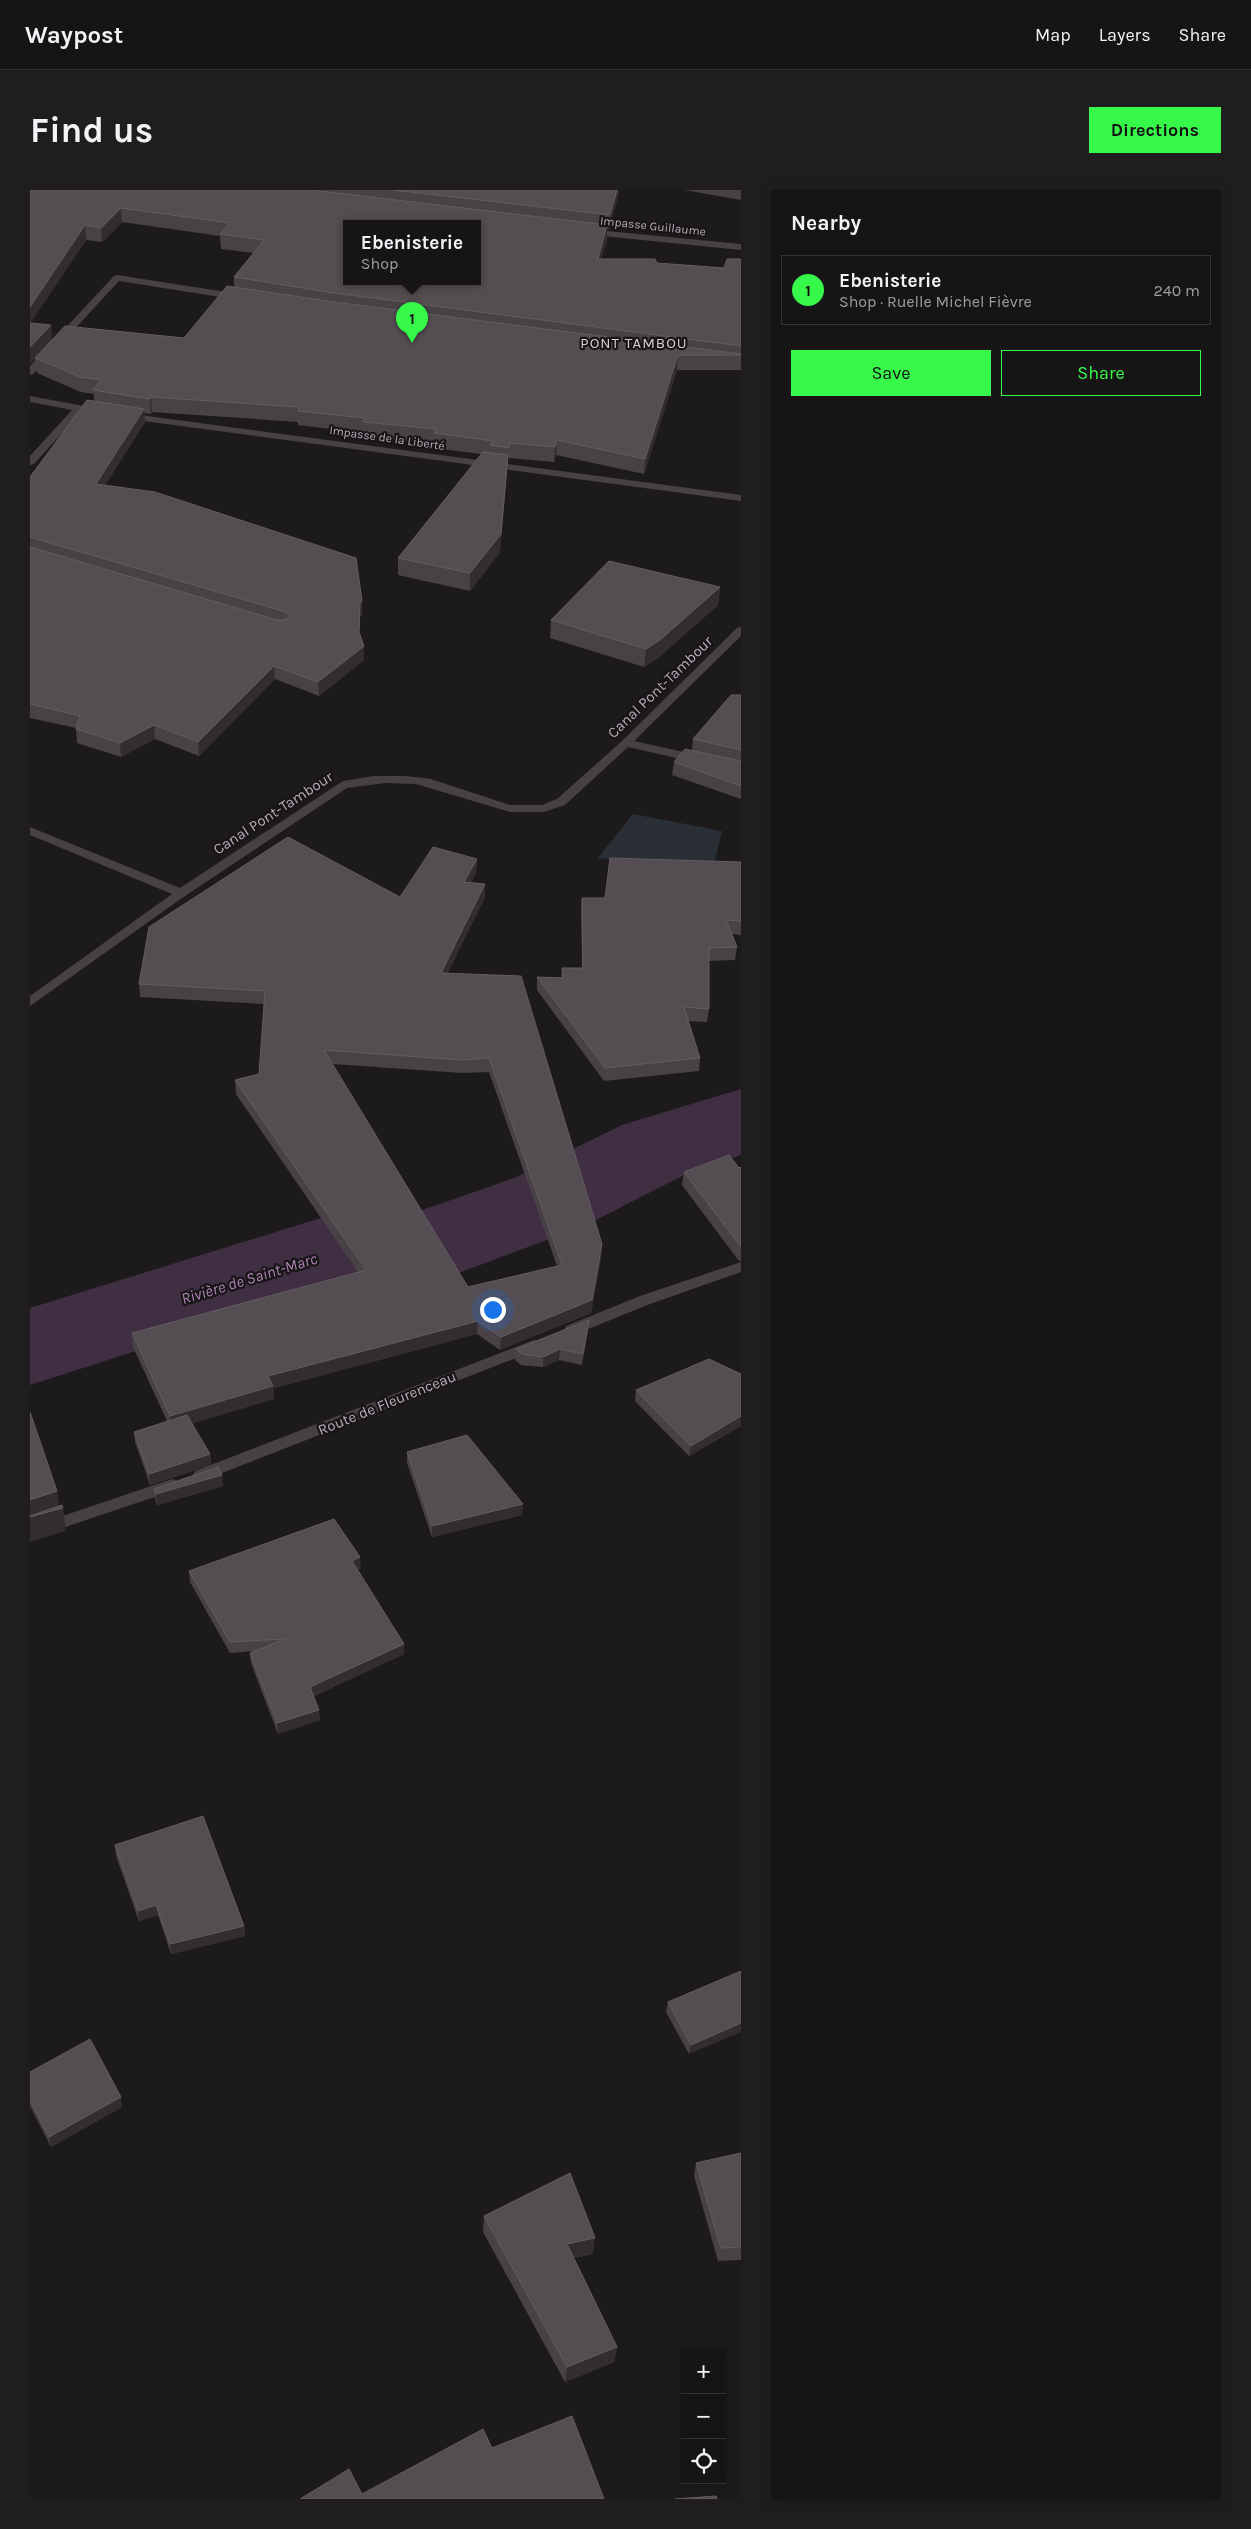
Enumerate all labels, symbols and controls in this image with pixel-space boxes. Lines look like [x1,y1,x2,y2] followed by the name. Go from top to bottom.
[25,21,123,49] text: Waypost
[1035,24,1071,46] text: Map
[1099,24,1151,46] text: Layers
[1179,24,1226,46] text: Share
[1089,107,1221,153] button: Directions
[30,110,153,151] text: Find us
[791,211,861,235] text: Nearby
[599,213,707,239] street label: Impasse Guillaume
[343,220,481,285] popup
[361,232,463,254] text: Ebenisterie
[361,254,398,273] text: Shop
[839,270,941,292] text: Ebenisterie
[805,281,811,300] text: 1
[1154,281,1200,300] text: 240 m
[839,292,1032,311] text: Shop · Ruelle Michel Fièvre
[396,302,428,343] pin: 1
[580,334,688,352] district label: PONT TAMBOU
[791,350,991,396] button: Save
[1001,350,1201,396] button: Share
[328,423,446,453] street label: Impasse de la Liberté
[604,632,717,742] street label: Canal Pont-Tambour
[210,767,337,858] street label: Canal Pont-Tambour
[179,1249,320,1308] water label: Rivière de Saint-Marc
[480,1297,506,1323] your location
[315,1367,459,1439] street label: Route de Fleurenceau
[681,2349,726,2484] map controls
[681,2349,726,2394] button: +
[681,2394,726,2439] button: −
[681,2439,726,2484] button: locate

